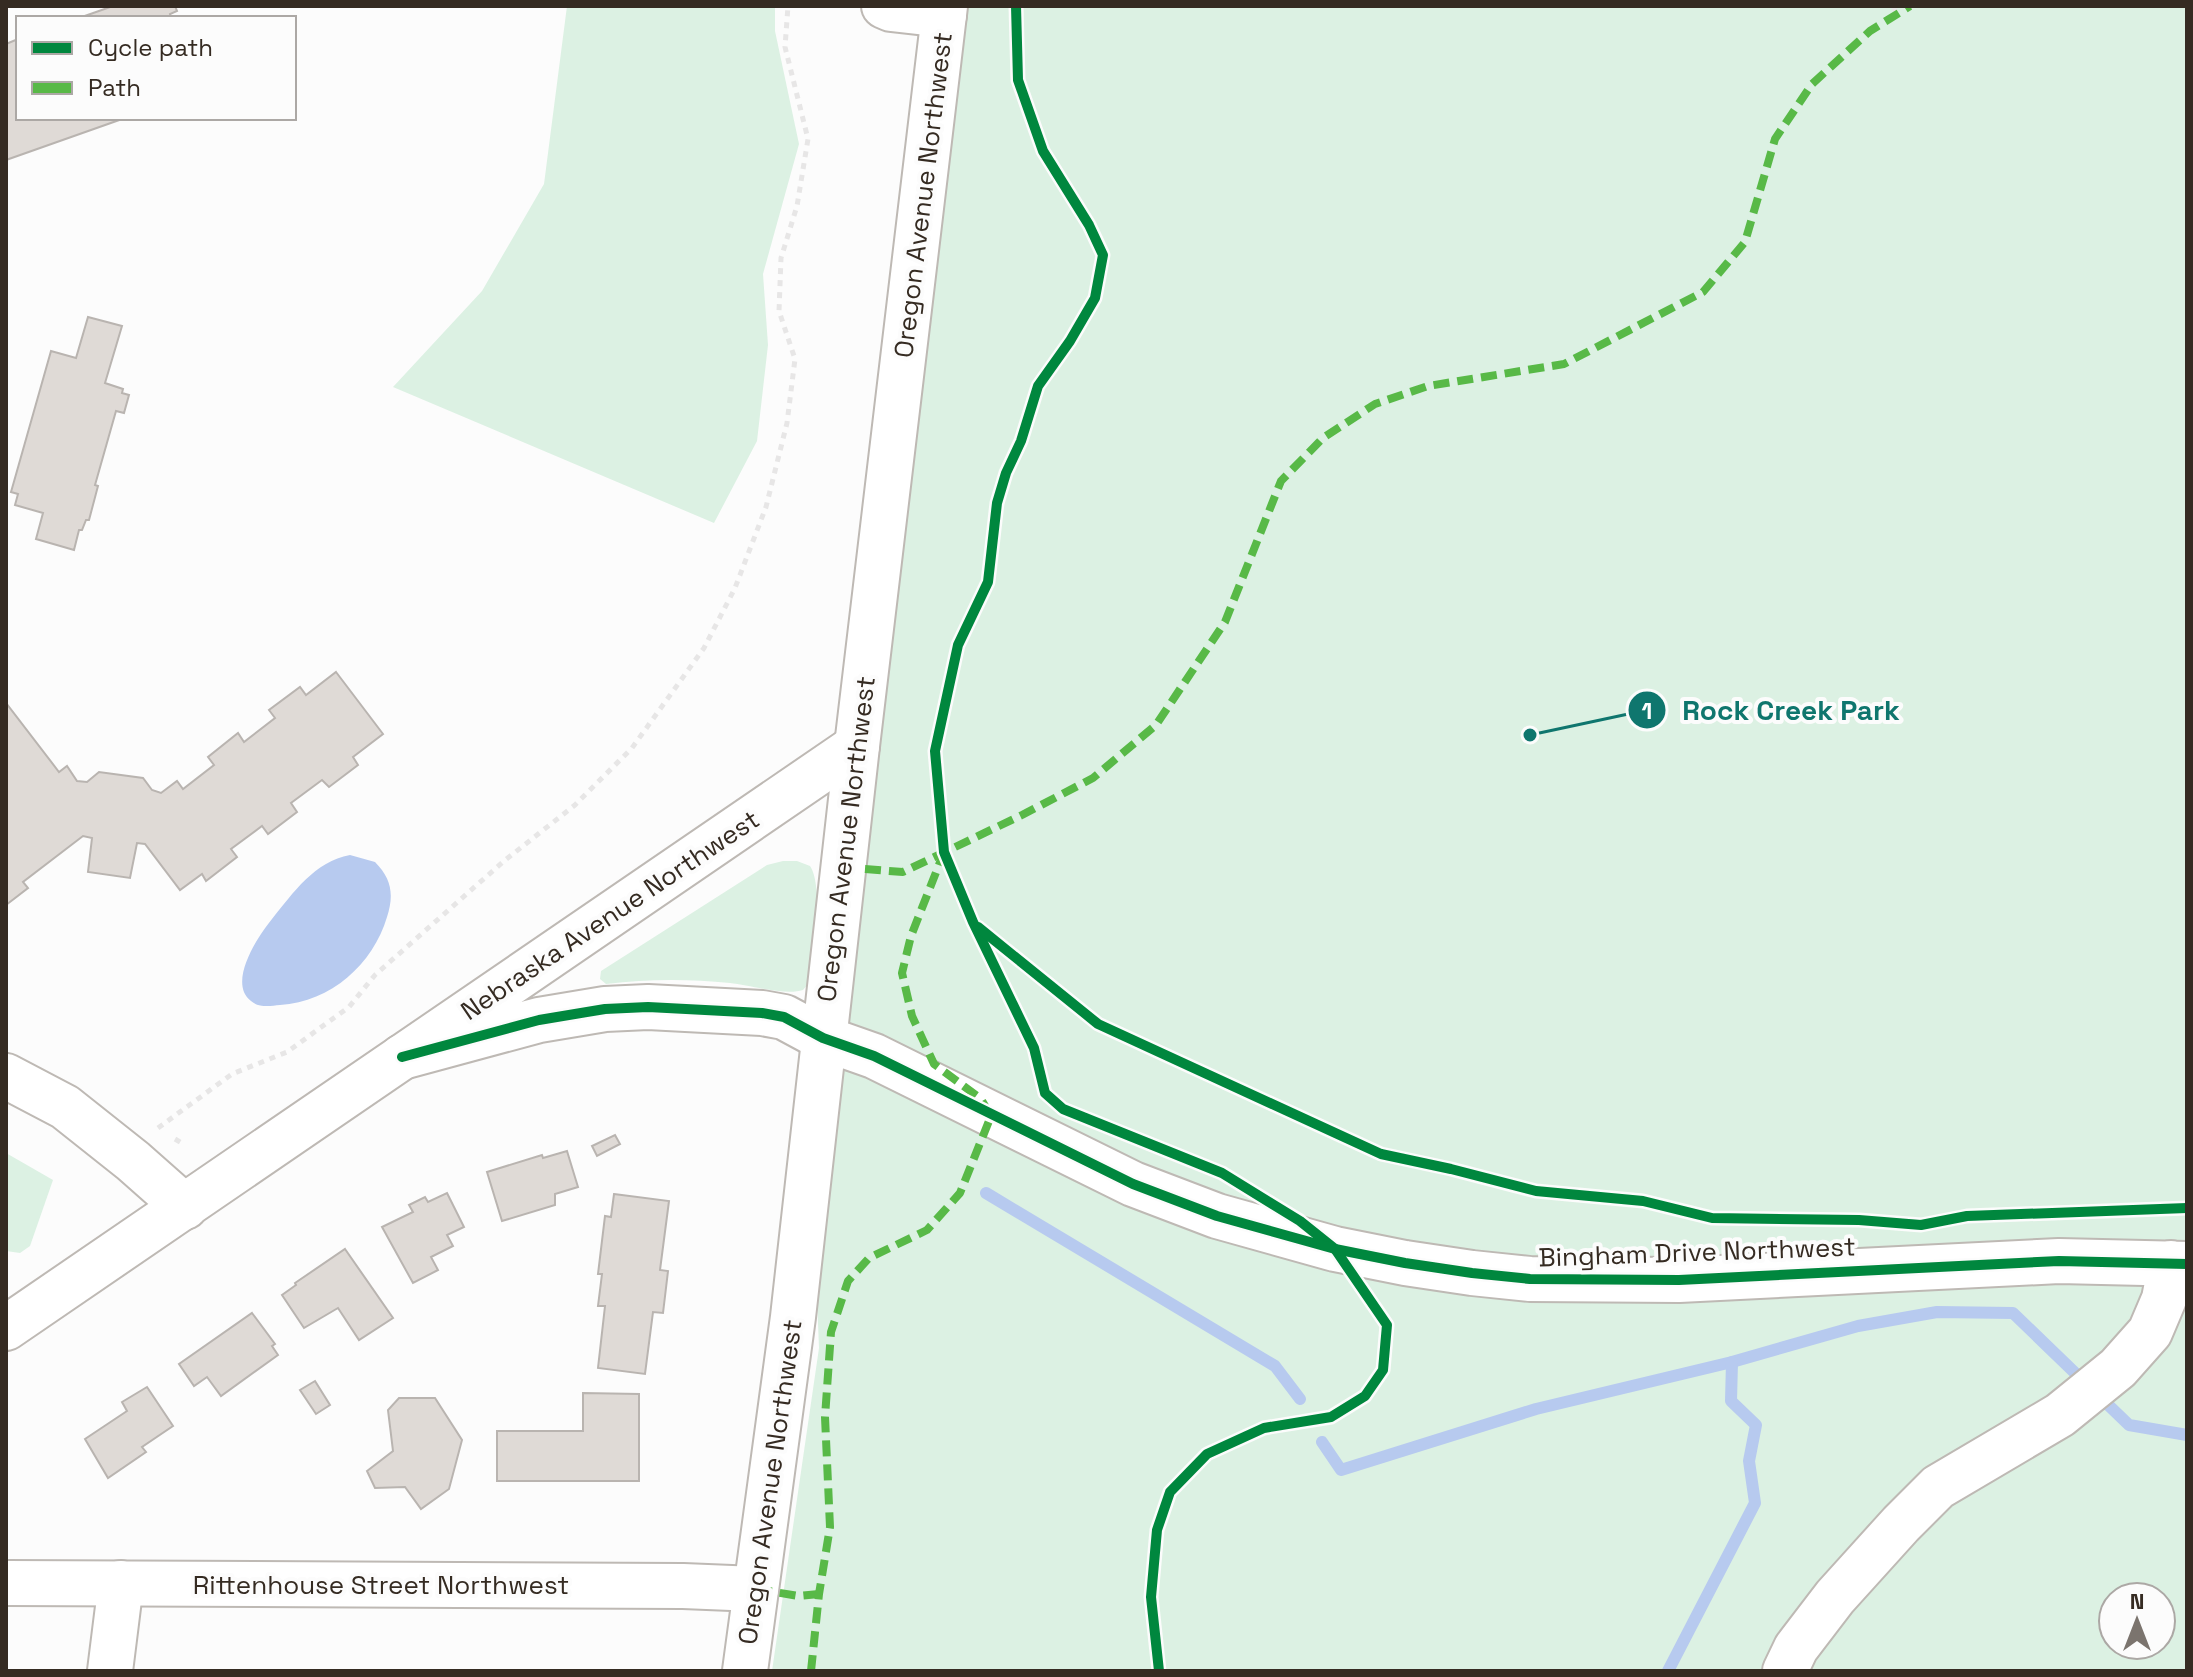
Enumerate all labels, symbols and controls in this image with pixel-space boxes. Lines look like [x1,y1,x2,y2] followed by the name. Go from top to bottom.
[16,16,296,120] legend
[886,30,960,360] street label: Oregon Avenue Northwest
[88,32,213,63] text: Cycle path
[88,72,141,103] text: Path
[809,674,883,1004] street label: Oregon Avenue Northwest
[1627,684,1916,736] callout: Rock Creek Park
[1682,692,1900,728] text: Rock Creek Park
[1642,695,1652,726] text: 1
[454,802,766,1028] street label: Nebraska Avenue Northwest
[1538,1229,1856,1275] street label: Bingham Drive Northwest
[730,1317,810,1647] street label: Oregon Avenue Northwest
[193,1568,569,1602] street label: Rittenhouse Street Northwest
[2097,1581,2177,1661] north arrow
[2130,1587,2144,1615] text: N

